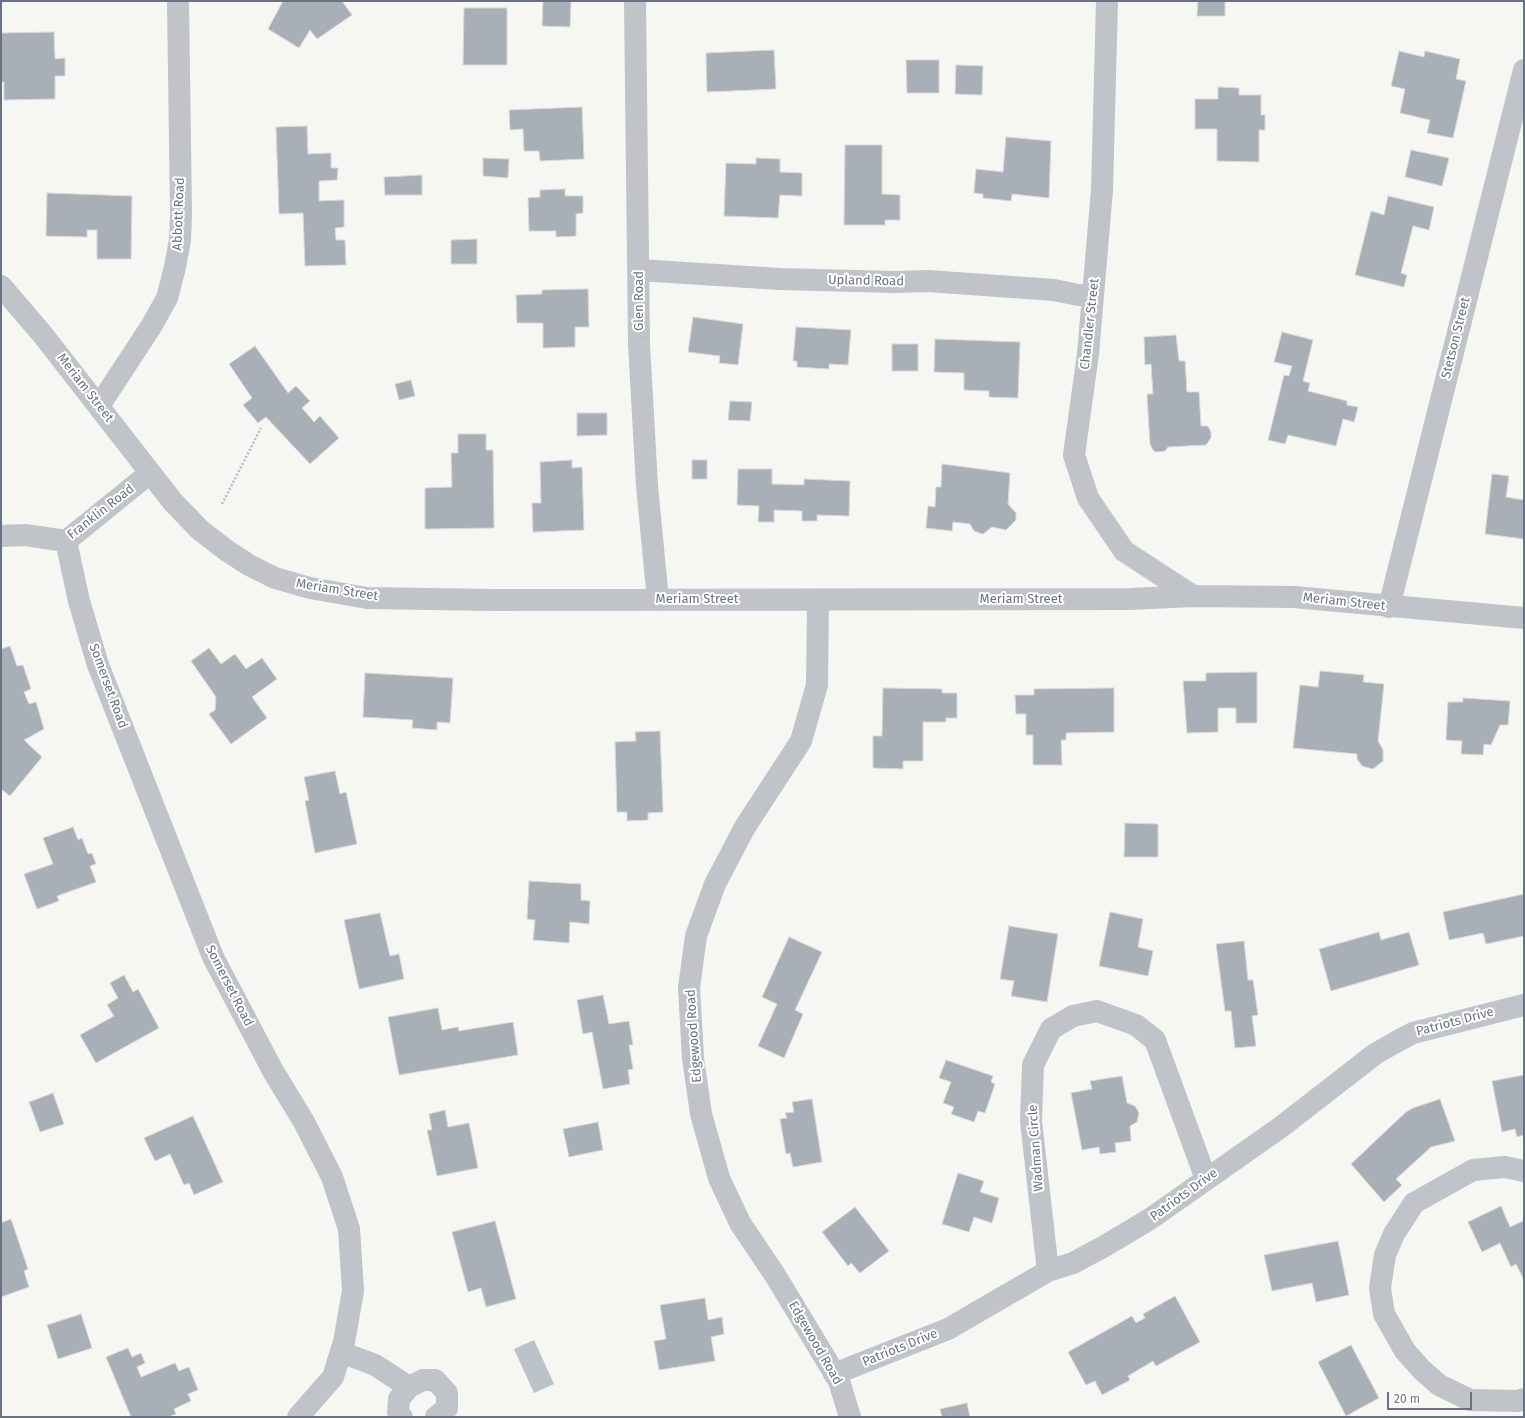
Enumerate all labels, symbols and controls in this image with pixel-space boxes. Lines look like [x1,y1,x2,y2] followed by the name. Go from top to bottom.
[170,177,188,251] street label: Abbott Road
[631,271,647,331] street label: Glen Road
[828,273,904,289] street label: Upland Road
[1077,278,1103,370] street label: Chandler Street
[1438,296,1474,380] street label: Stetson Street
[53,351,117,425] street label: Meriam Street
[65,481,137,543] street label: Franklin Road
[295,576,379,604] street label: Meriam Street
[1302,590,1386,614] street label: Meriam Street
[656,591,738,607] street label: Meriam Street
[980,591,1062,607] street label: Meriam Street
[85,642,131,730] street label: Somerset Road
[202,943,256,1029] street label: Somerset Road
[683,989,705,1083] street label: Edgewood Road
[1415,1004,1495,1040] street label: Patriots Drive
[1025,1104,1047,1192] street label: Wadman Circle
[1147,1165,1221,1225] street label: Patriots Drive
[785,1298,845,1388] street label: Edgewood Road
[860,1326,940,1370] street label: Patriots Drive
[1389,1384,1474,1410] scale bar
[1394,1392,1420,1406] text: 20 m

